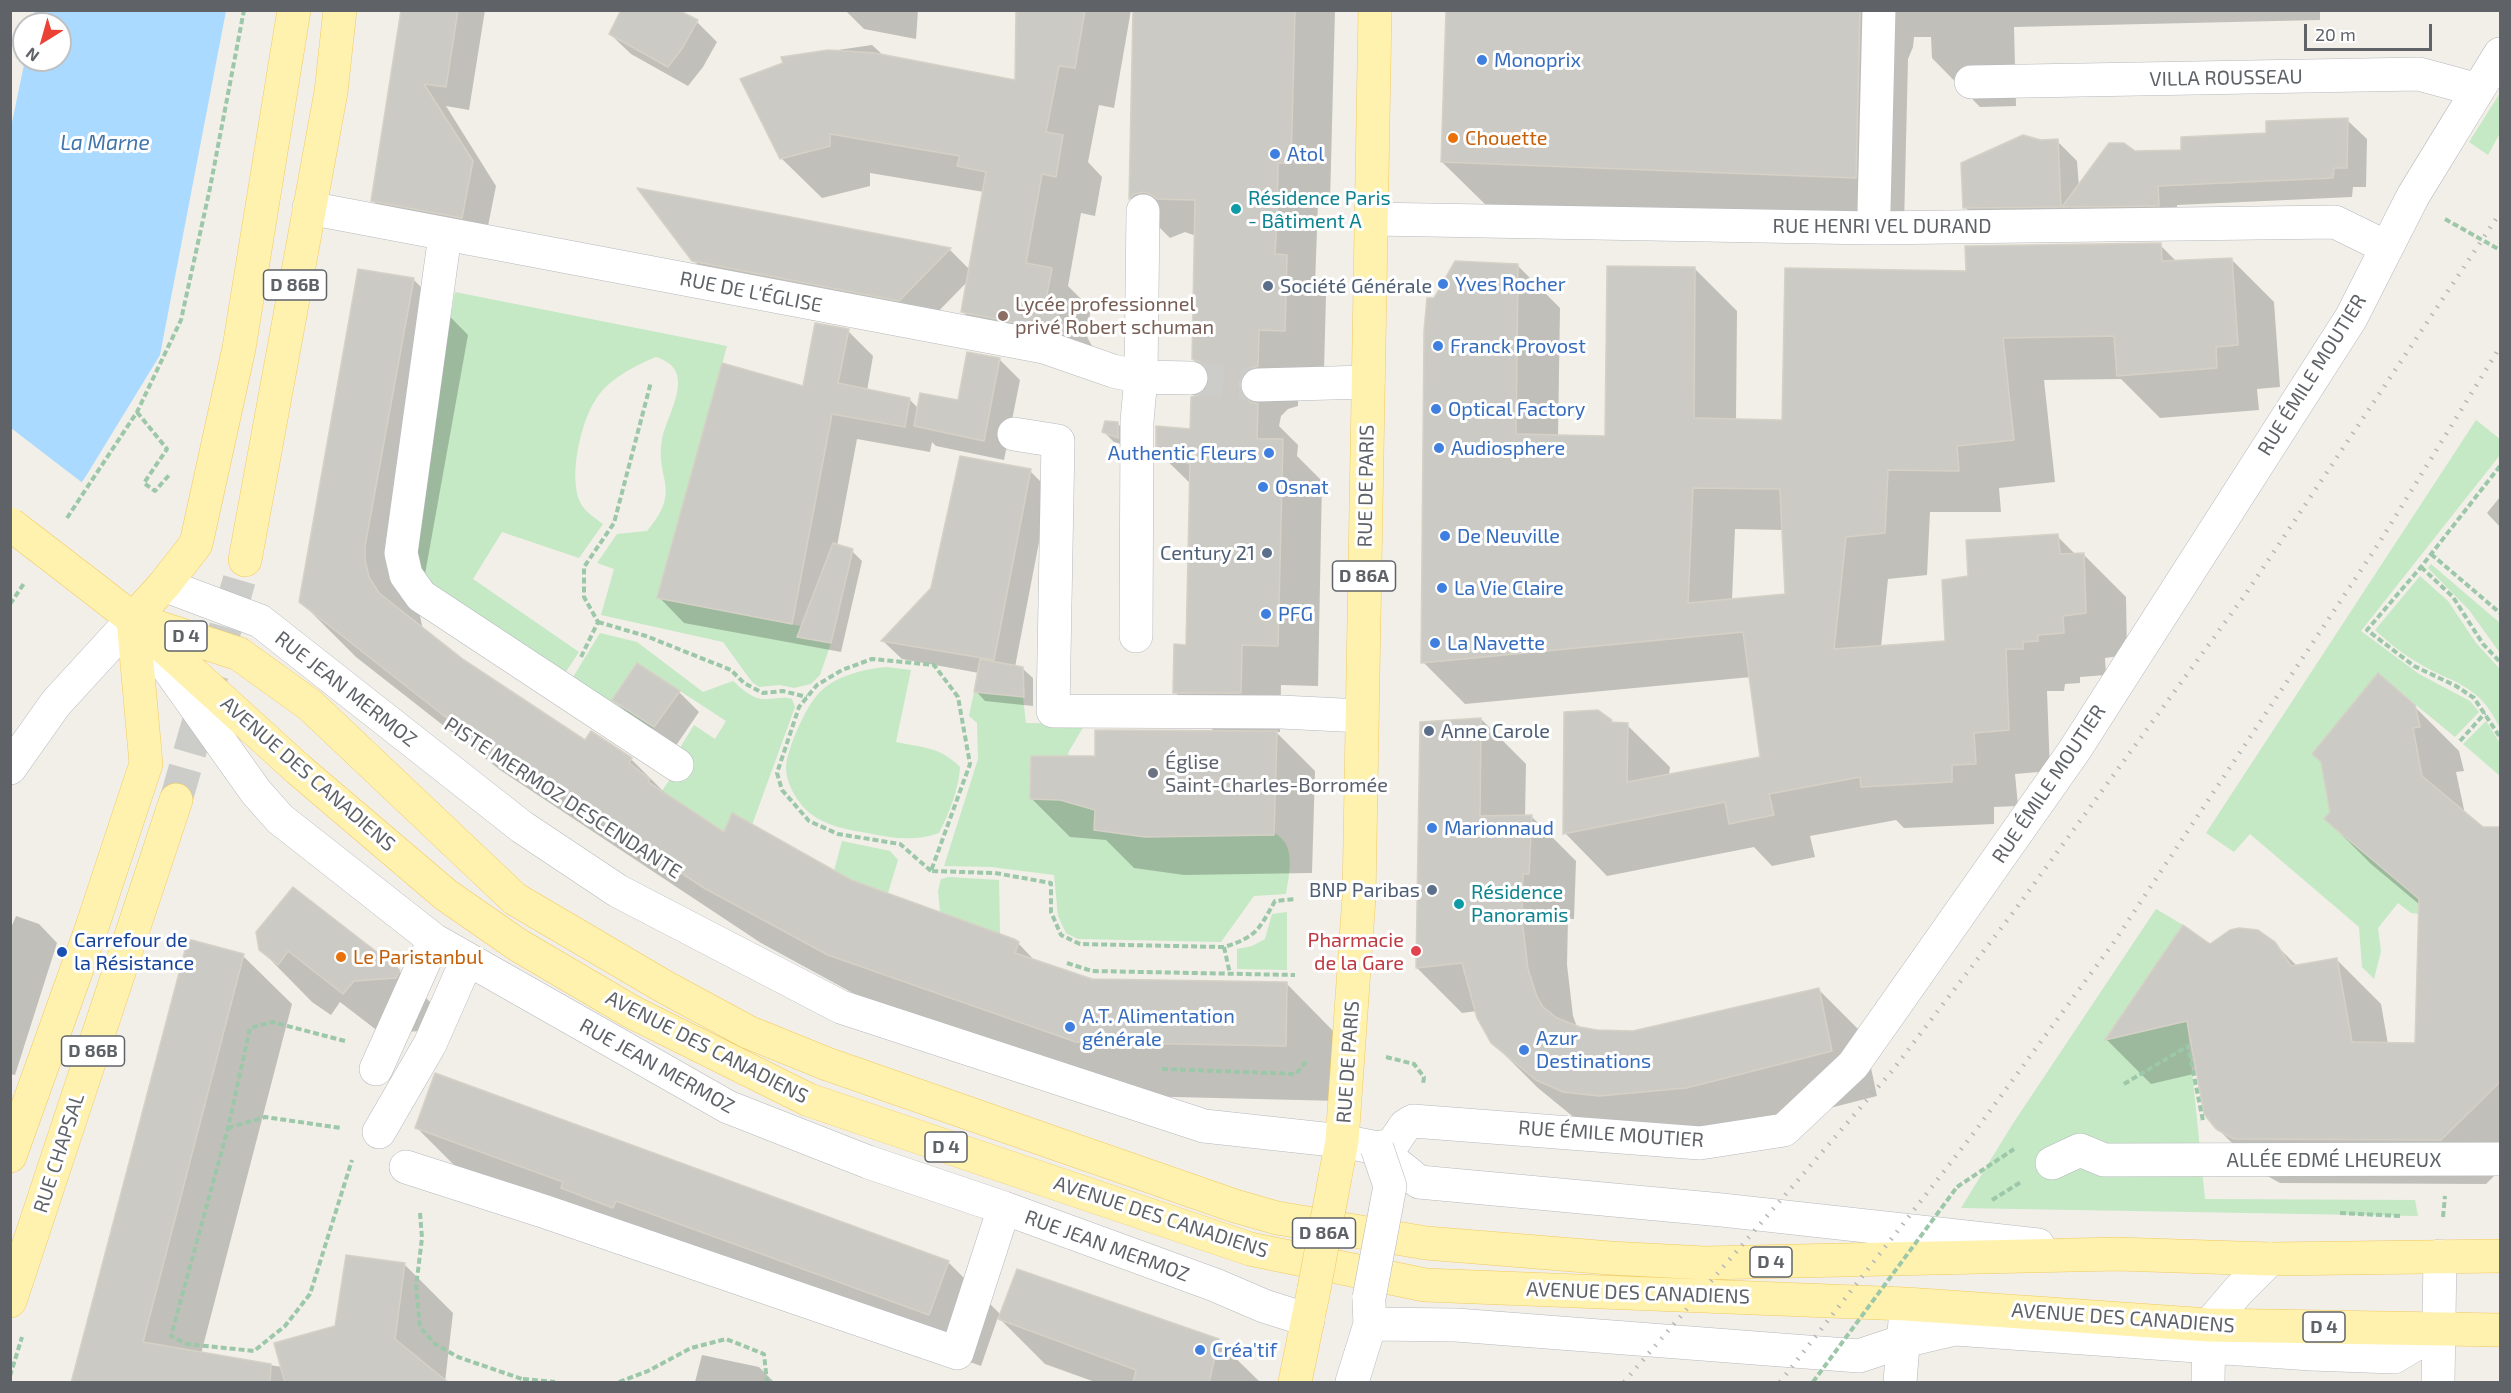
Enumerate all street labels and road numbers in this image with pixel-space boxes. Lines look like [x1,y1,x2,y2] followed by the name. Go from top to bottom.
[2149,65,2303,91] street label: VILLA ROUSSEAU
[1773,214,1991,238] street label: RUE HENRI VEL DURAND
[678,266,824,318] street label: RUE DE L'ÉGLISE
[264,270,326,300] road number: D 86B
[2253,290,2371,460] street label: RUE ÉMILE MOUTIER
[1353,424,1379,548] street label: RUE DE PARIS
[1332,561,1396,591] road number: D 86A
[165,621,207,651] road number: D 4
[270,626,422,752] street label: RUE JEAN MERMOZ
[216,692,400,856] street label: AVENUE DES CANADIENS
[1987,700,2111,868] street label: RUE ÉMILE MOUTIER
[440,712,686,884] street label: PISTE MERMOZ DESCENDANTE
[602,986,812,1108] street label: AVENUE DES CANADIENS
[1332,1000,1364,1124] street label: RUE DE PARIS
[575,1013,739,1119] street label: RUE JEAN MERMOZ
[62,1036,124,1066] road number: D 86B
[28,1090,90,1216] street label: RUE CHAPSAL
[1517,1116,1705,1152] street label: RUE ÉMILE MOUTIER
[925,1132,967,1162] road number: D 4
[2227,1148,2441,1172] street label: ALLÉE EDMÉ LHEUREUX
[1051,1171,1271,1263] street label: AVENUE DES CANADIENS
[1021,1205,1193,1287] street label: RUE JEAN MERMOZ
[1292,1218,1356,1248] road number: D 86A
[1750,1247,1792,1277] road number: D 4
[1526,1277,1750,1309] street label: AVENUE DES CANADIENS
[2011,1298,2235,1338] street label: AVENUE DES CANADIENS
[2303,1312,2345,1342] road number: D 4

